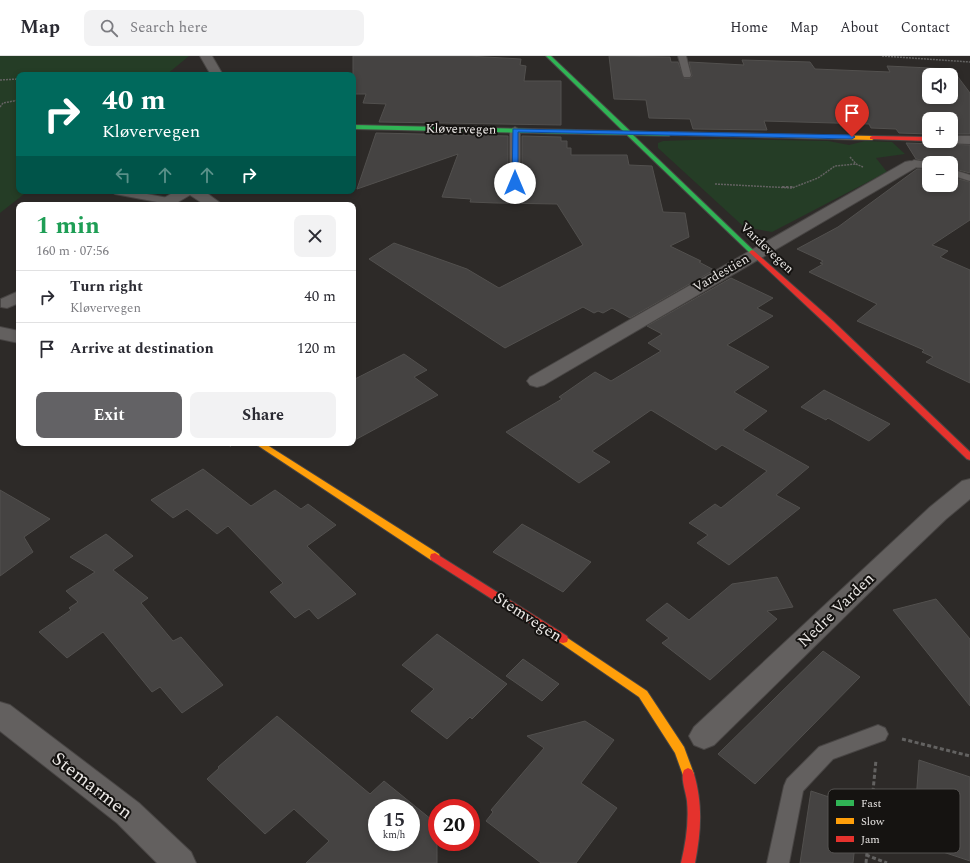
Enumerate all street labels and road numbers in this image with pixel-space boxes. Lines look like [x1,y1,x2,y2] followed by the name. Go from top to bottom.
[425,118,497,140] street label: Kløvervegen
[736,218,799,279] street label: Vardevegen
[689,249,753,297] street label: Vardestien
[792,567,880,653] street label: Nedre Varden
[489,586,567,648] street label: Stemvegen
[45,745,139,827] street label: Stemarmen

